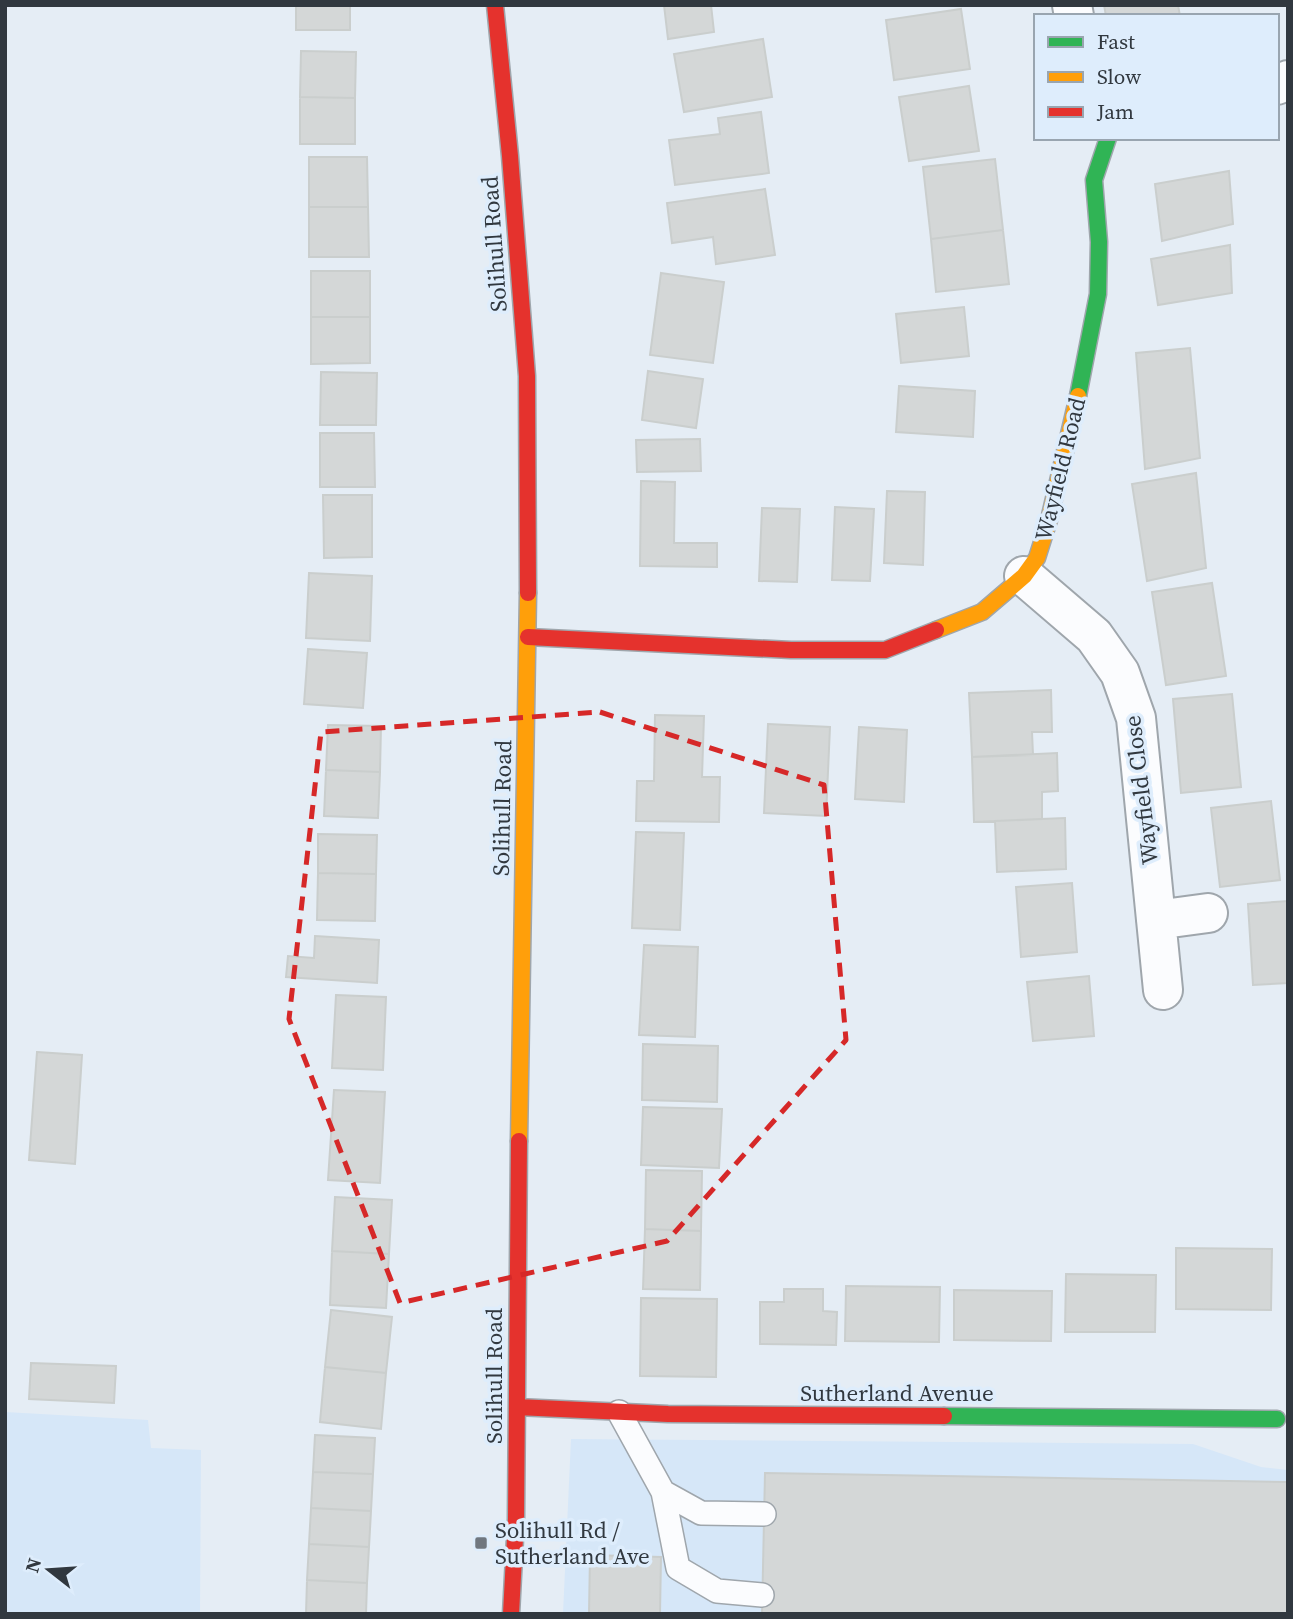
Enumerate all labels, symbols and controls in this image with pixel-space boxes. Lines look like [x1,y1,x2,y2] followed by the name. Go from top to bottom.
[1034,14,1279,140] legend
[1097,27,1135,56] text: Fast
[1097,62,1141,91] text: Slow
[1096,97,1134,126] text: Jam
[473,175,515,313] street label: Solihull Road
[1027,394,1093,544] street label: Wayfield Road
[1116,714,1166,866] street label: Wayfield Close
[485,740,519,876] street label: Solihull Road
[478,1308,510,1444] street label: Solihull Road
[800,1377,994,1409] street label: Sutherland Avenue
[495,1514,650,1572] place label: Solihull Rd / Sutherland Ave
[14,1535,84,1605] north arrow
[473,1535,489,1551] marker: Solihull Rd / Sutherland Ave
[18,1554,47,1575] text: N

